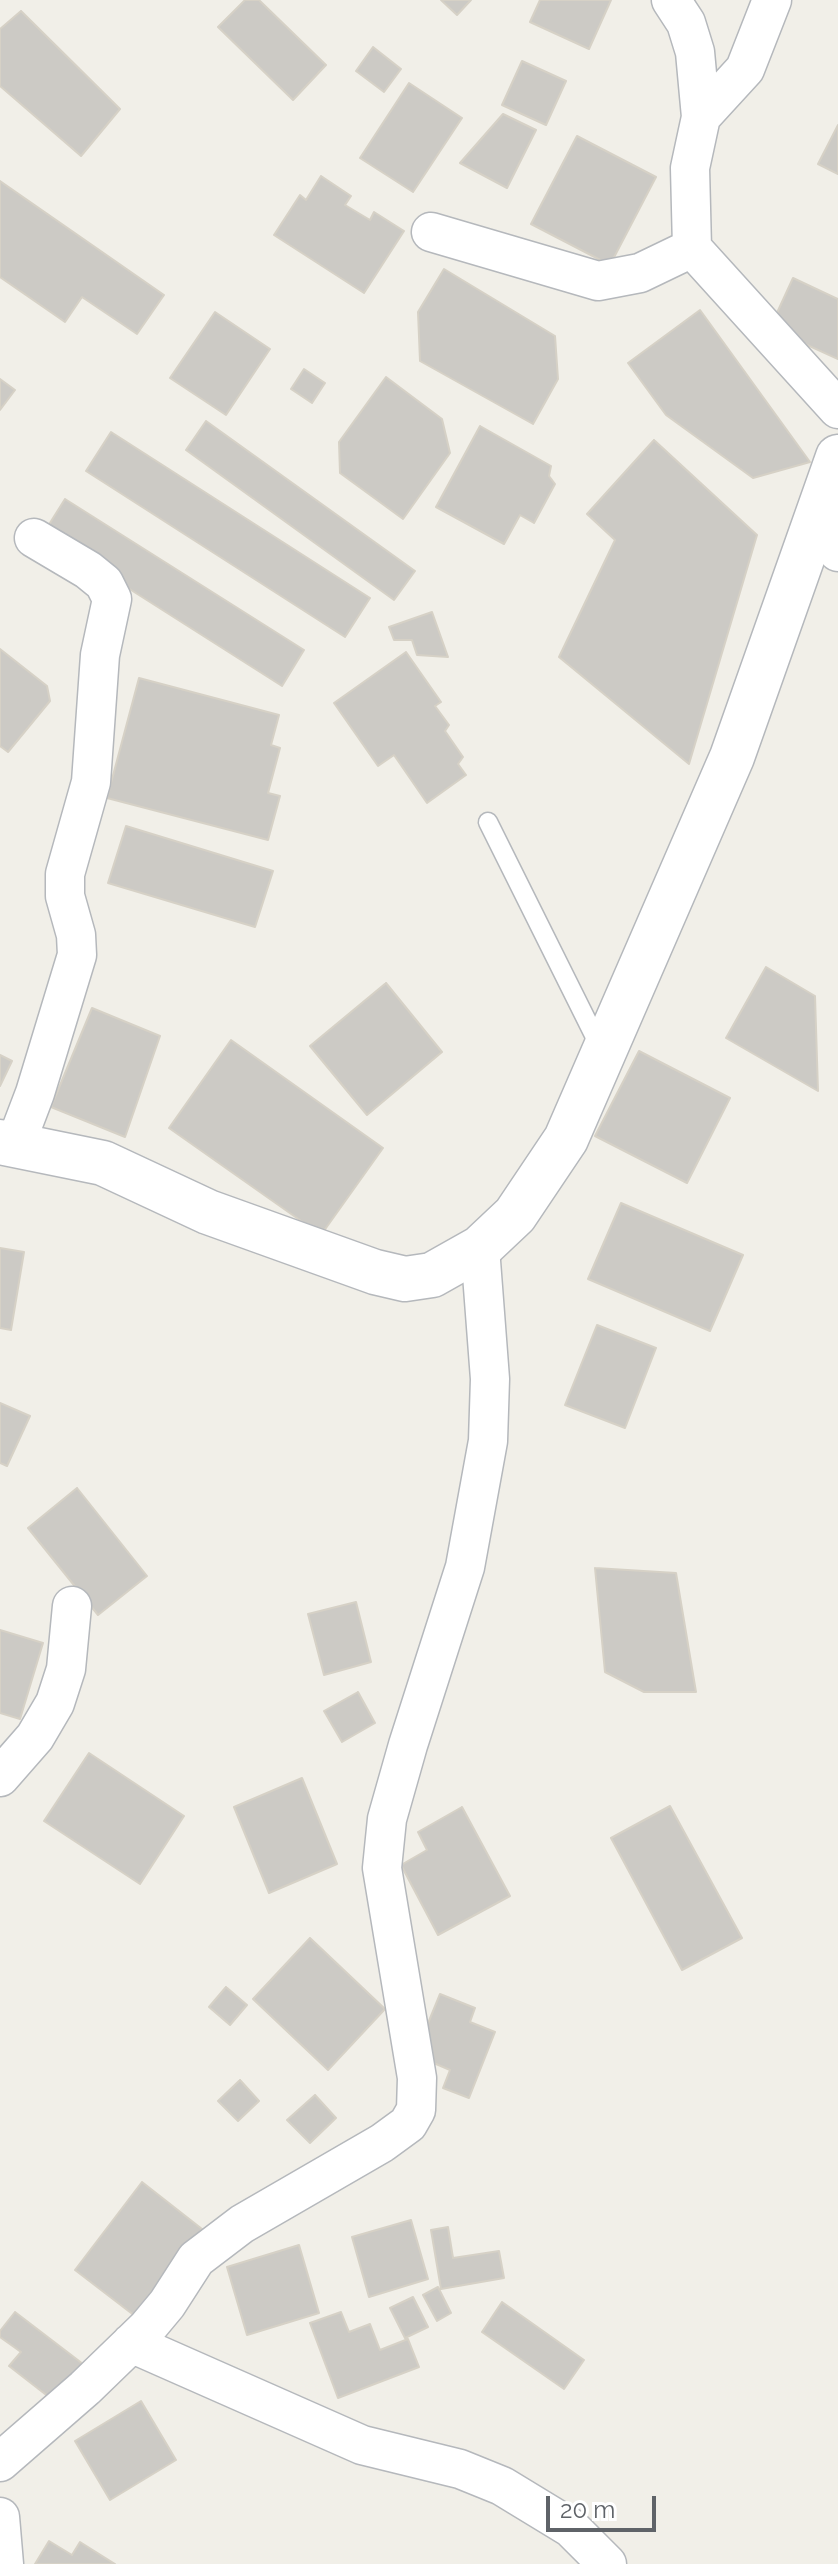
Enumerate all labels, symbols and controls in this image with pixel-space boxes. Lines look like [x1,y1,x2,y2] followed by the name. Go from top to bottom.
[550,2480,660,2530] scale bar
[560,2495,615,2524] text: 20 m

